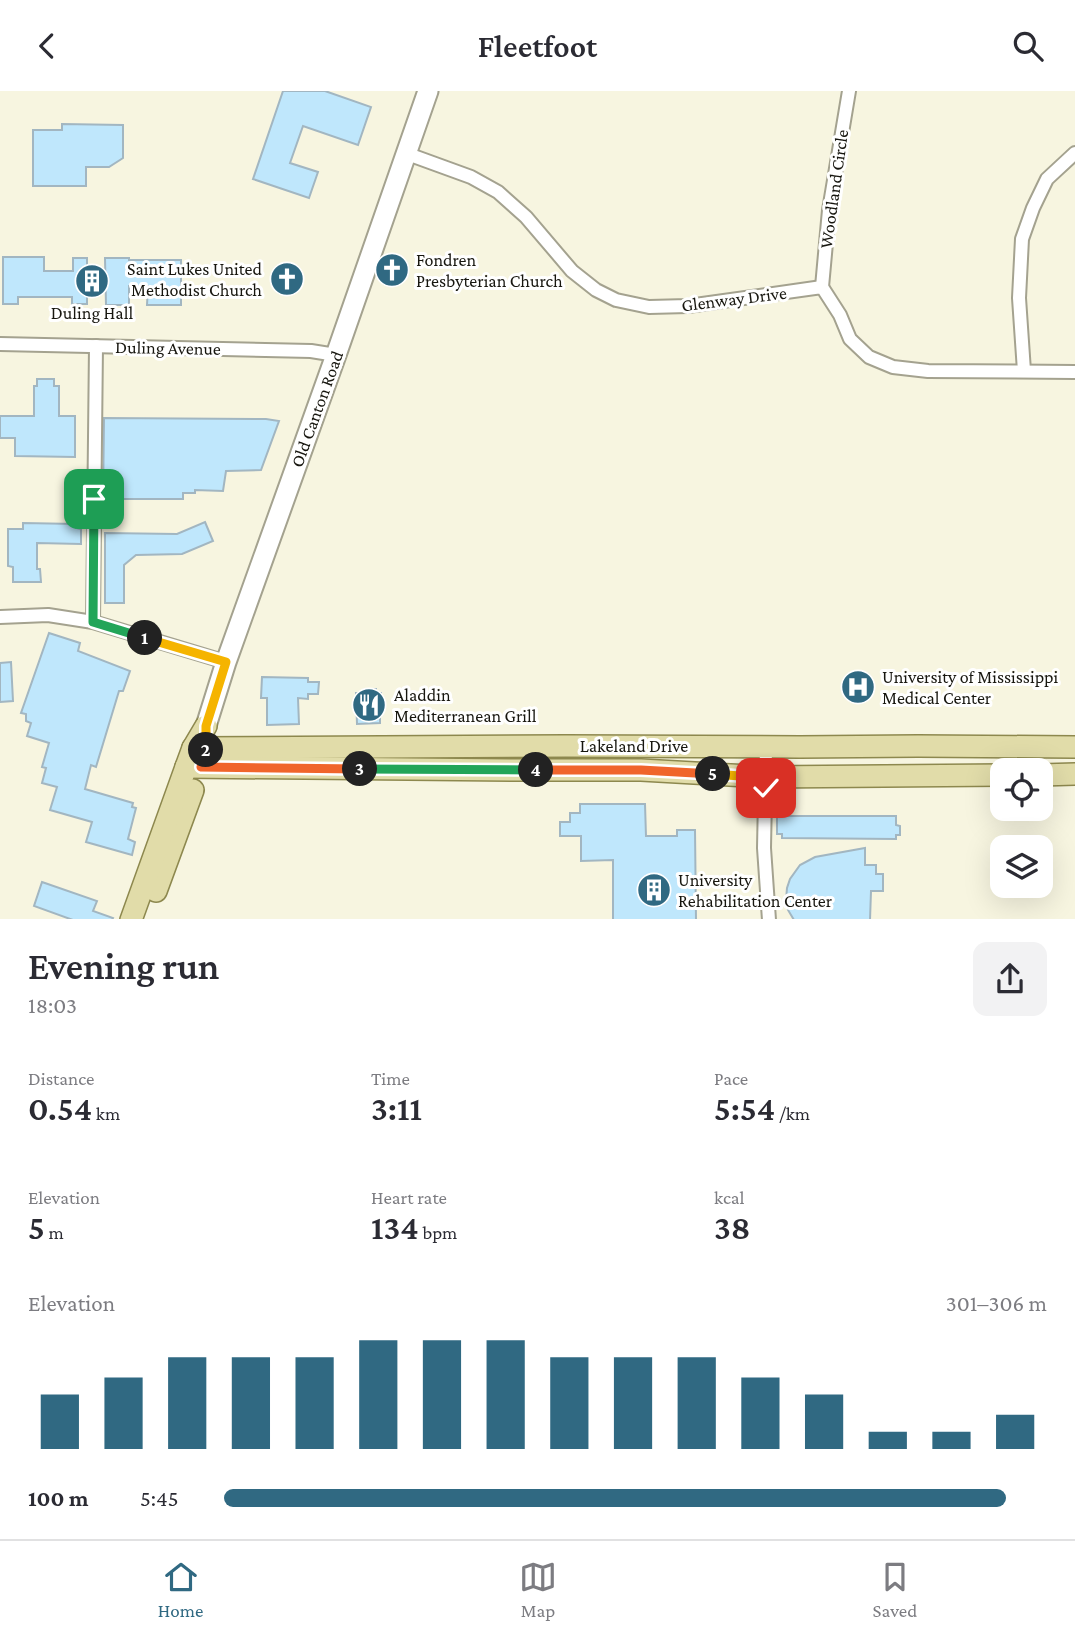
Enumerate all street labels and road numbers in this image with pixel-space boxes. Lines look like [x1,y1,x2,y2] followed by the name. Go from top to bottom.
[816,128,852,250] street label: Woodland Circle
[680,283,788,315] street label: Glenway Drive
[115,337,221,359] street label: Duling Avenue
[287,348,348,470] street label: Old Canton Road
[580,736,688,756] street label: Lakeland Drive

